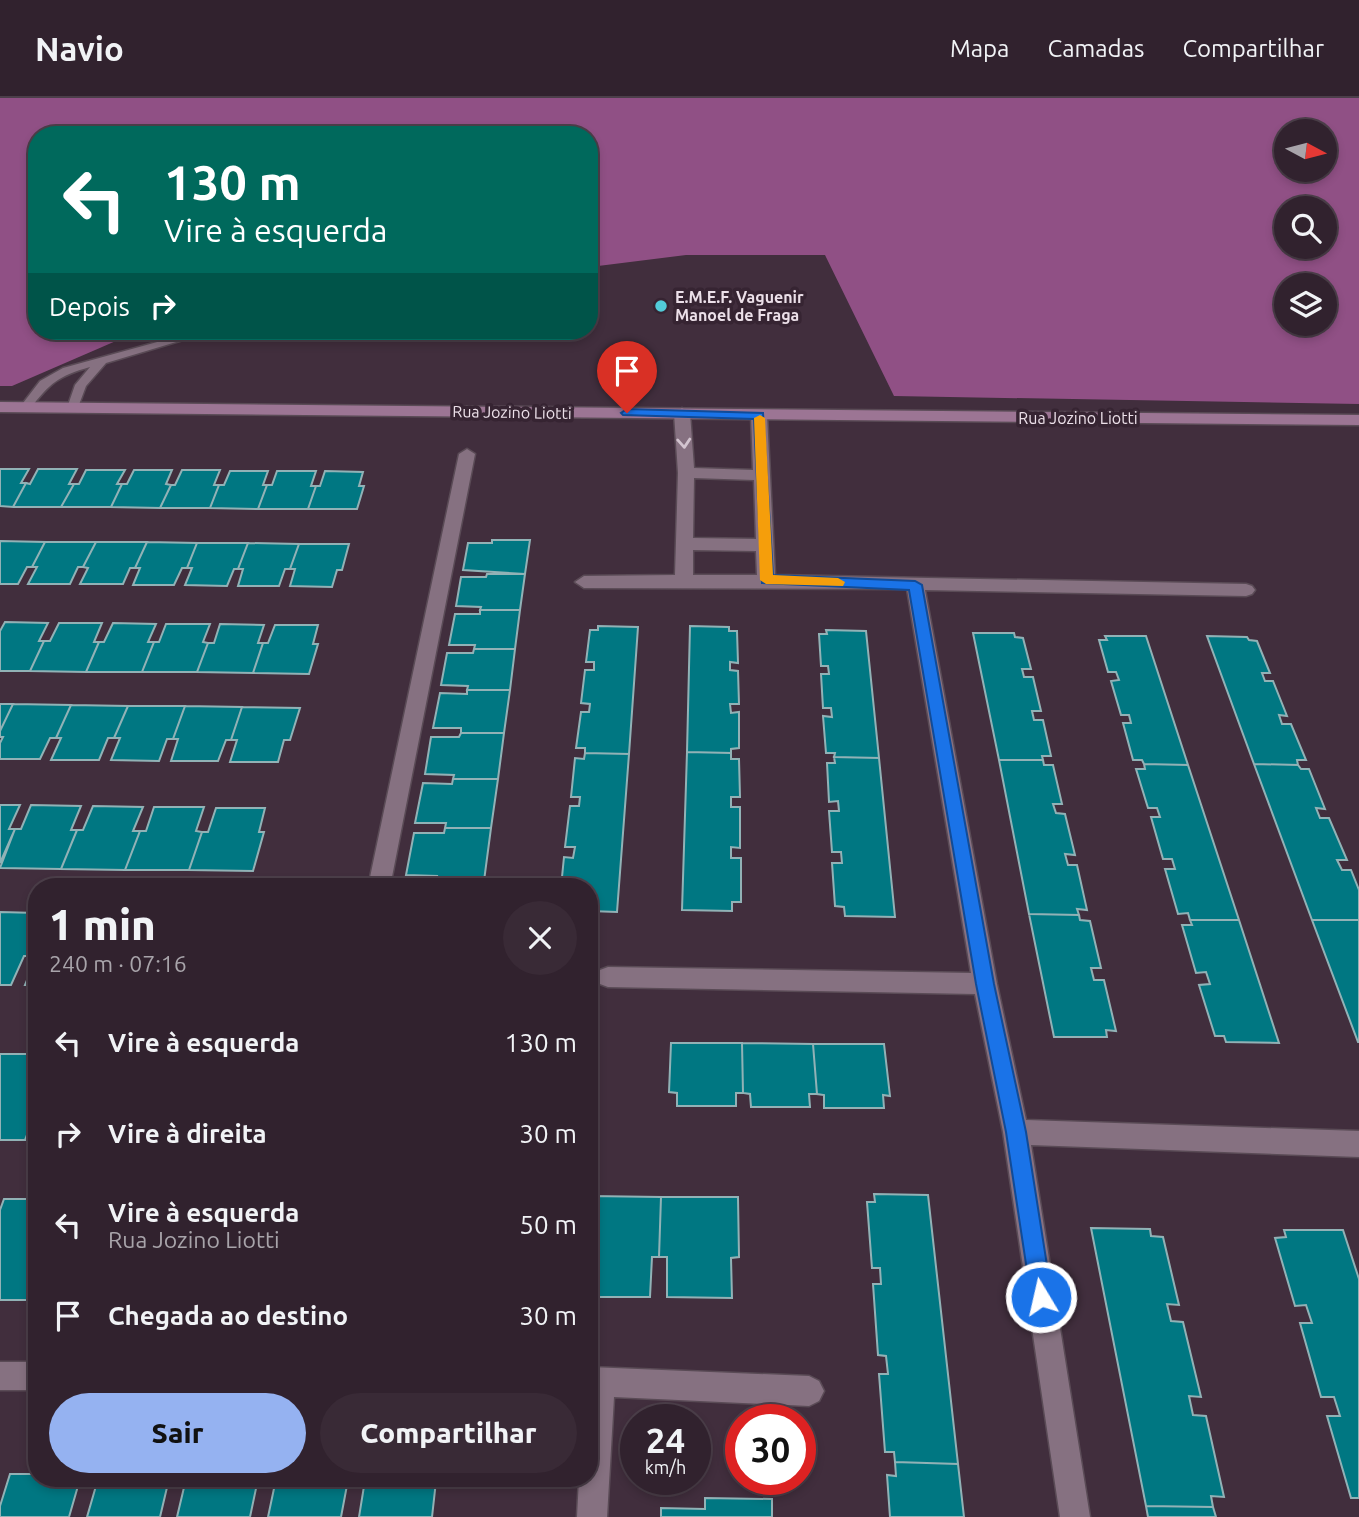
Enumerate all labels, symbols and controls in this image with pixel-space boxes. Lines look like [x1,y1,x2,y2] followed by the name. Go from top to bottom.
[35,30,124,67] text: Navio
[950,35,1009,62] text: Mapa
[1047,35,1144,62] text: Camadas
[1182,35,1324,62] text: Compartilhar
[1274,119,1337,182] north arrow
[1274,119,1337,336] map controls
[49,154,140,245] icon: left
[164,154,301,209] text: 130 m
[1274,196,1337,259] button: search
[164,212,387,248] text: Vire à esquerda
[1274,273,1337,336] button: layers
[144,287,182,325] icon: right
[675,288,804,324] place label: E.M.E.F. Vaguenir Manoel de Fraga
[49,292,130,321] text: Depois
[653,298,669,314] marker: E.M.E.F. Vaguenir Manoel de Fraga
[597,341,657,413] pin
[608,352,646,390] icon: arrive
[452,402,572,422] street label: Rua Jozino Liotti
[1018,409,1138,427] street label: Rua Jozino Liotti
[677,438,692,449] one-way arrow
[49,901,156,948] text: 1 min
[503,901,577,975] button: close
[49,951,187,976] text: 240 m · 07:16
[49,1024,87,1062] icon: left
[108,1028,299,1057] text: Vire à esquerda
[505,1028,577,1057] text: 130 m
[49,1115,87,1153] icon: right
[108,1119,267,1148] text: Vire à direita
[519,1119,577,1148] text: 30 m
[108,1198,299,1227] text: Vire à esquerda
[49,1206,87,1244] icon: left
[519,1210,577,1239] text: 50 m
[108,1227,280,1252] text: Rua Jozino Liotti
[1004,1260,1078,1334] position arrow
[49,1297,87,1335] icon: arrive
[108,1301,348,1330] text: Chegada ao destino
[519,1301,577,1330] text: 30 m
[49,1393,306,1473] button: Sair
[320,1393,577,1473] button: Compartilhar
[725,1404,816,1495] speed limit sign: 30
[646,1420,685,1460] text: 24
[645,1457,686,1477] text: km/h

